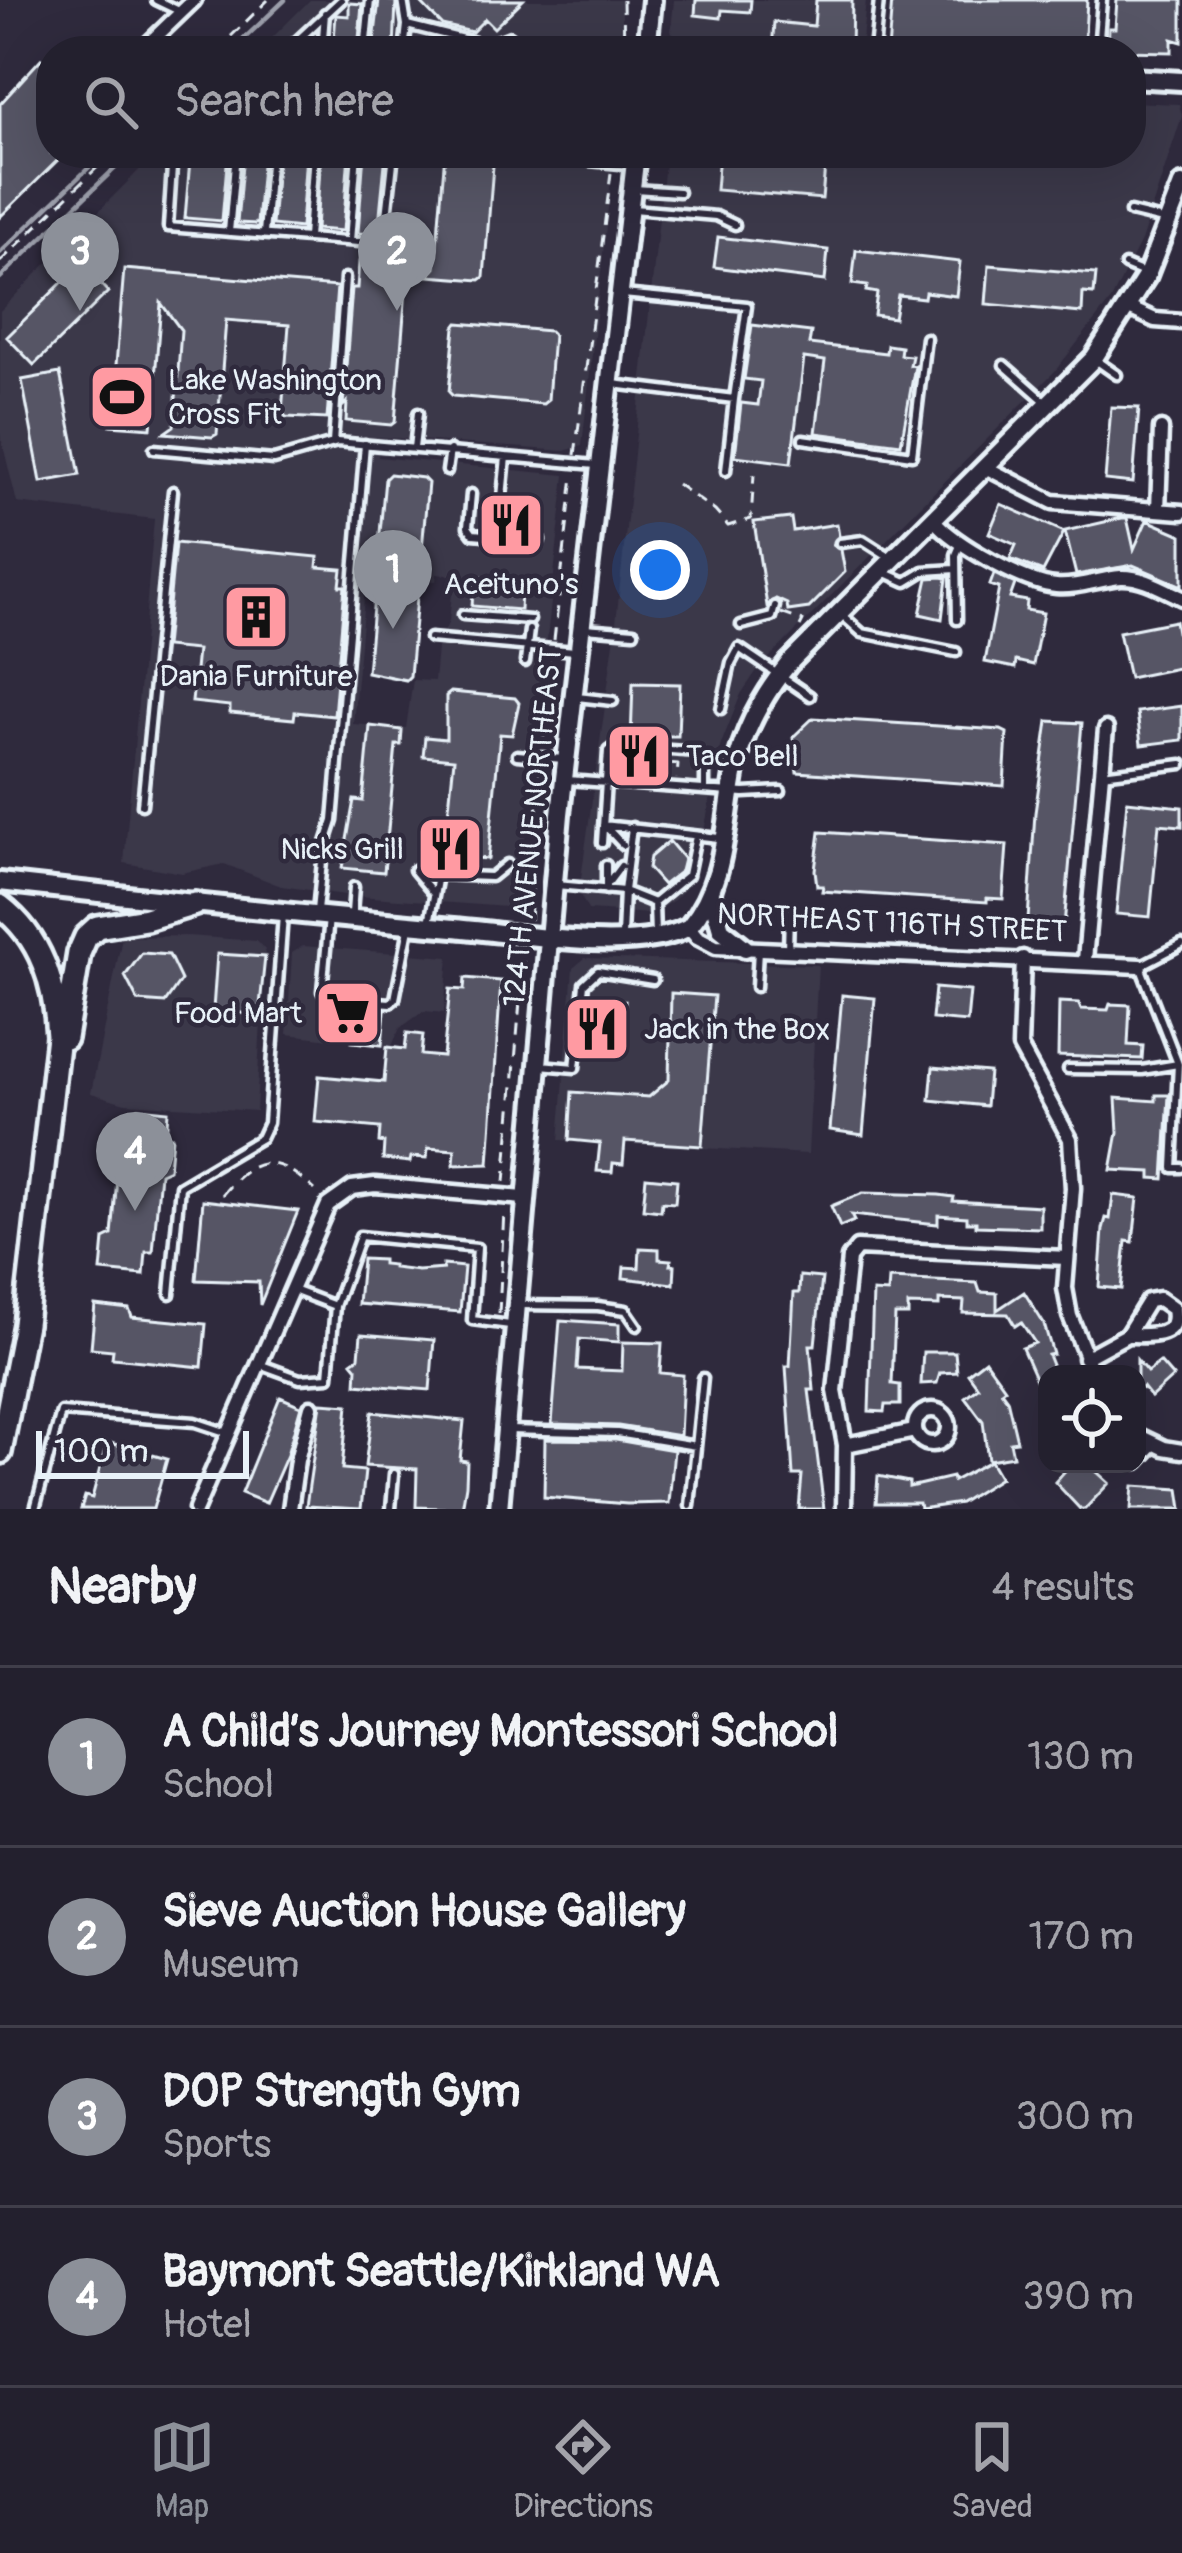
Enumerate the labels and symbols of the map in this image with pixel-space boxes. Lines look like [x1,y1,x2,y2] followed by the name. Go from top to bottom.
[41,212,119,311] pin: 3
[358,212,436,311] pin: 2
[87,362,157,432] sports icon: Lake Washington Cross Fit
[168,362,382,433] place label: Lake Washington Cross Fit
[476,490,546,560] restaurant icon: Aceituno's
[354,530,432,629] pin: 1
[630,540,690,600] your location
[443,566,579,603] place label: Aceituno's
[221,582,291,652] building icon: Dania Furniture
[496,645,570,1009] street label: 124TH AVENUE NORTHEAST
[160,658,353,695] place label: Dania Furniture
[604,721,674,791] restaurant icon: Taco Bell
[686,738,799,775] place label: Taco Bell
[415,814,485,884] restaurant icon: Nicks Grill
[280,831,404,868] place label: Nicks Grill
[716,895,1068,951] street label: NORTHEAST 116TH STREET
[313,978,383,1048] supermarket icon: Food Mart
[562,994,632,1064] restaurant icon: Jack in the Box
[174,995,303,1032] place label: Food Mart
[644,1011,830,1048] place label: Jack in the Box
[96,1112,174,1211] pin: 4
[36,1425,249,1478] scale bar

